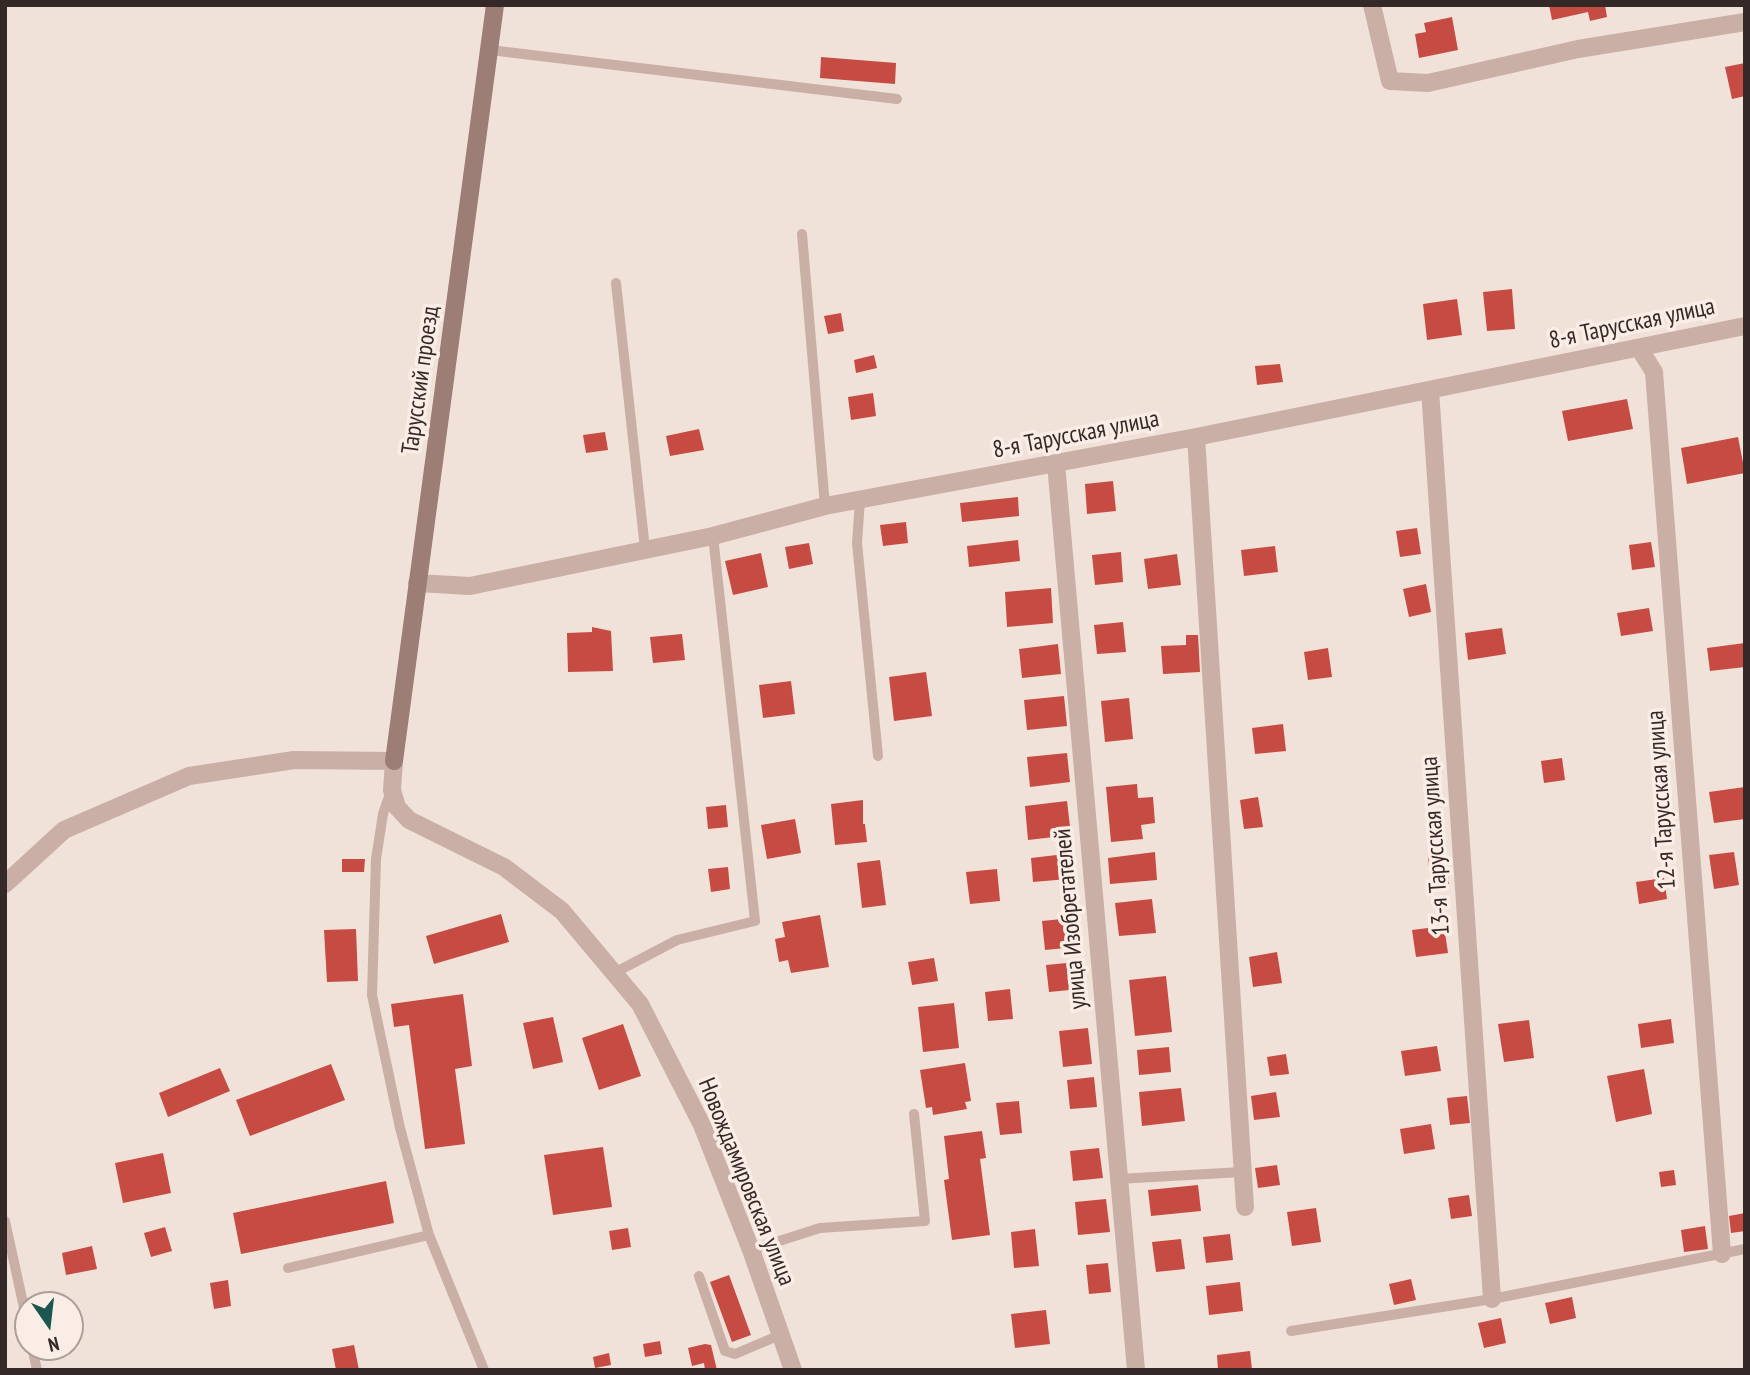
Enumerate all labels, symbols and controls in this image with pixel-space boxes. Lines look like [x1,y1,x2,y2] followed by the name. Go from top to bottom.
[1547,292,1717,356] street label: 8-я Тарусская улица
[396,304,446,456] street label: Тарусский проезд
[991,405,1161,465] street label: 8-я Тарусская улица
[1641,710,1683,890] street label: 12-я Тарусская улица
[1415,756,1457,936] street label: 13-я Тарусская улица
[1049,827,1093,1011] street label: улица Изобретателей
[691,1074,801,1290] street label: Новождамировская улица
[14,1291,84,1361] north arrow
[46,1332,61,1357] text: N

